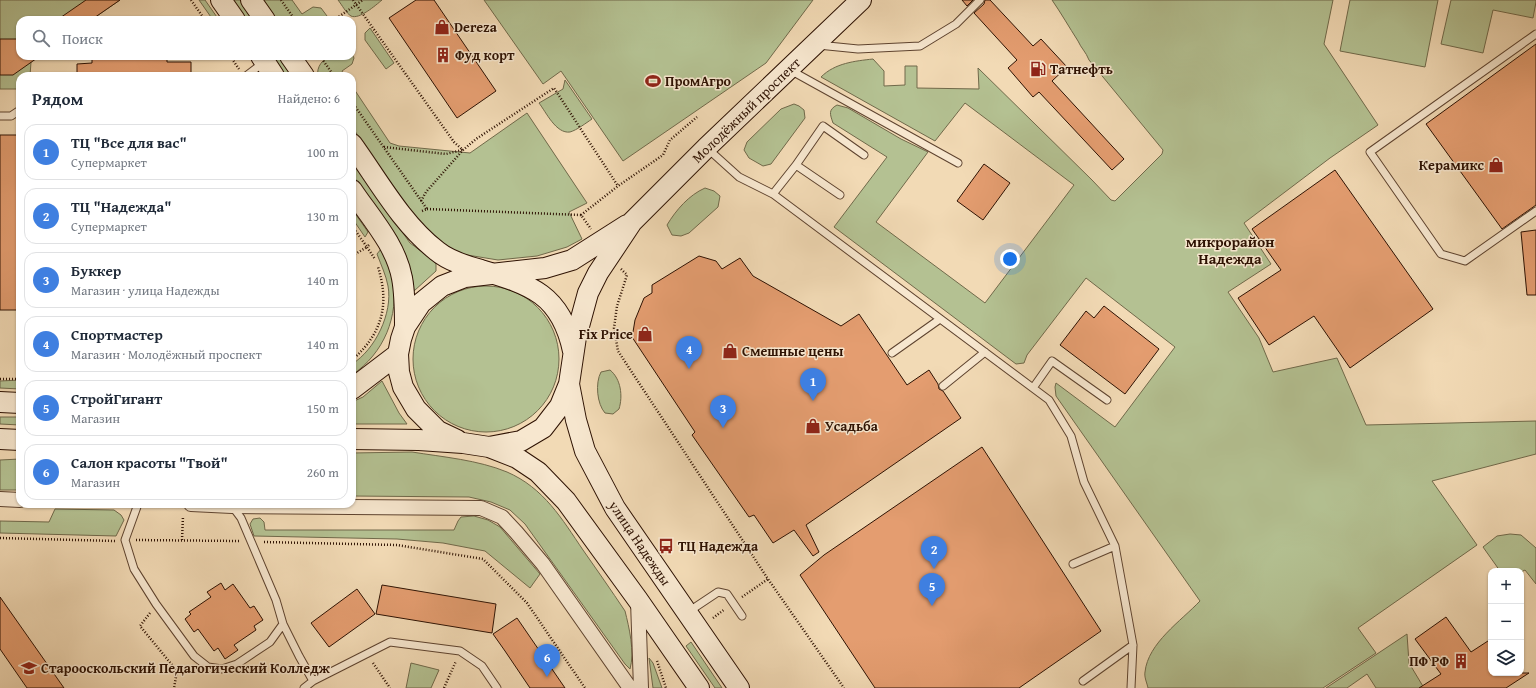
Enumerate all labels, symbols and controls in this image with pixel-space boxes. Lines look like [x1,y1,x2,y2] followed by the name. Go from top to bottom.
[16,16,356,60] search box
[454,17,498,37] place label: Dereza
[433,18,451,36] shop icon: Dereza
[30,27,52,49] icon: search
[62,28,103,49] text: Поиск
[455,45,515,65] place label: Фуд корт
[434,46,452,64] building icon: Фуд корт
[687,53,805,167] street label: Молодёжный проспект
[1050,59,1113,79] place label: Татнефть
[1029,60,1047,78] fuel station icon: Татнефть
[665,71,732,91] place label: ПромАгро
[644,72,662,90] sports icon: ПромАгро
[32,86,83,111] text: Рядом
[278,89,340,108] text: Найдено: 6
[71,132,187,153] text: ТЦ "Все для вас"
[43,143,49,162] text: 1
[307,143,339,162] text: 100 m
[71,153,147,172] text: Супермаркет
[1419,155,1485,175] place label: Керамикс
[1487,156,1505,174] shop icon: Керамикс
[71,196,171,217] text: ТЦ "Надежда"
[43,207,49,226] text: 2
[307,207,339,226] text: 130 m
[71,217,147,236] text: Супермаркет
[1186,231,1274,269] district label: микрорайон Надежда
[1000,249,1020,269] your location
[71,260,121,281] text: Буккер
[43,271,49,290] text: 3
[307,271,339,290] text: 140 m
[71,281,220,300] text: Магазин · улица Надежды
[71,324,163,345] text: Спортмастер
[579,324,633,344] place label: Fix Price
[636,325,654,343] shop icon: Fix Price
[43,335,49,354] text: 4
[307,335,339,354] text: 140 m
[676,336,702,369] pin: 4
[742,341,843,361] place label: Смешные цены
[721,342,739,360] shop icon: Смешные цены
[71,345,262,364] text: Магазин · Молодёжный проспект
[800,368,826,401] pin: 1
[71,388,162,409] text: СтройГигант
[710,395,736,428] pin: 3
[43,399,49,418] text: 5
[307,399,339,418] text: 150 m
[71,409,120,428] text: Магазин
[825,416,879,436] place label: Усадьба
[804,417,822,435] shop icon: Усадьба
[71,452,228,473] text: Салон красоты "Твой"
[43,463,49,482] text: 6
[307,463,339,482] text: 260 m
[71,473,120,492] text: Магазин
[604,496,676,590] street label: улица Надежды
[678,536,759,556] place label: ТЦ Надежда
[921,536,947,569] pin: 2
[657,537,675,555] bus stop icon: ТЦ Надежда
[1488,568,1524,676] map controls
[1488,568,1524,604] button: +
[919,573,945,606] pin: 5
[1488,604,1524,640] button: −
[1488,640,1524,676] button: layers
[534,644,560,677] pin: 6
[1409,651,1449,671] place label: ПФ РФ
[1452,652,1470,670] building icon: ПФ РФ
[41,658,331,678] place label: Старооскольский Педагогический Колледж
[20,659,38,677] school or university icon: Старооскольский Педагогический Колледж

